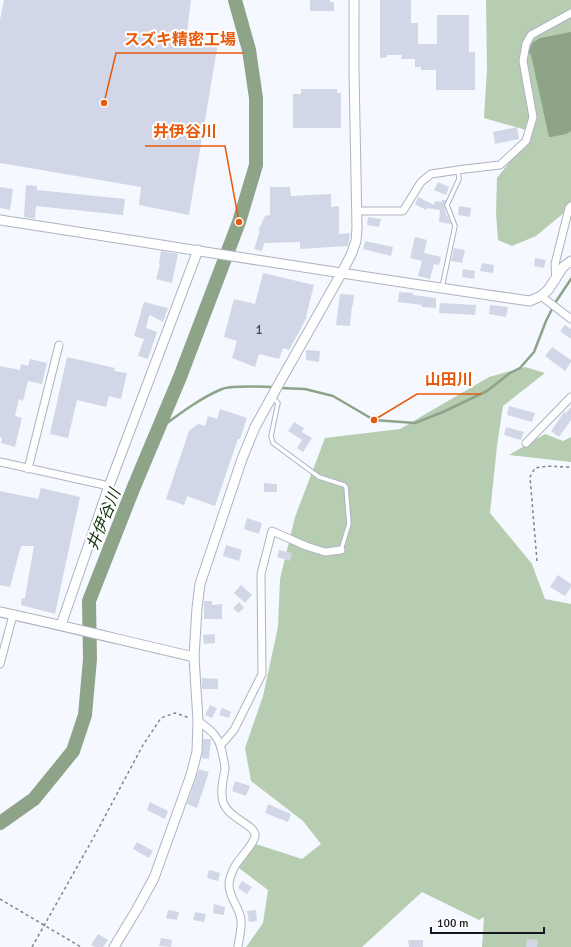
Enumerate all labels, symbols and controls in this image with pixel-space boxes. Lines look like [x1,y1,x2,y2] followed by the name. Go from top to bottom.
[116,25,244,53] callout: スズキ精密工場
[124,30,236,50] text: スズキ精密工場
[145,118,225,146] callout: 井伊谷川
[153,122,217,142] text: 井伊谷川
[255,322,263,338] house number: 1
[417,366,481,394] callout: 山田川
[425,370,473,390] text: 山田川
[83,484,126,553] water label: 井伊谷川
[431,909,544,935] scale bar
[437,916,469,931] text: 100 m

